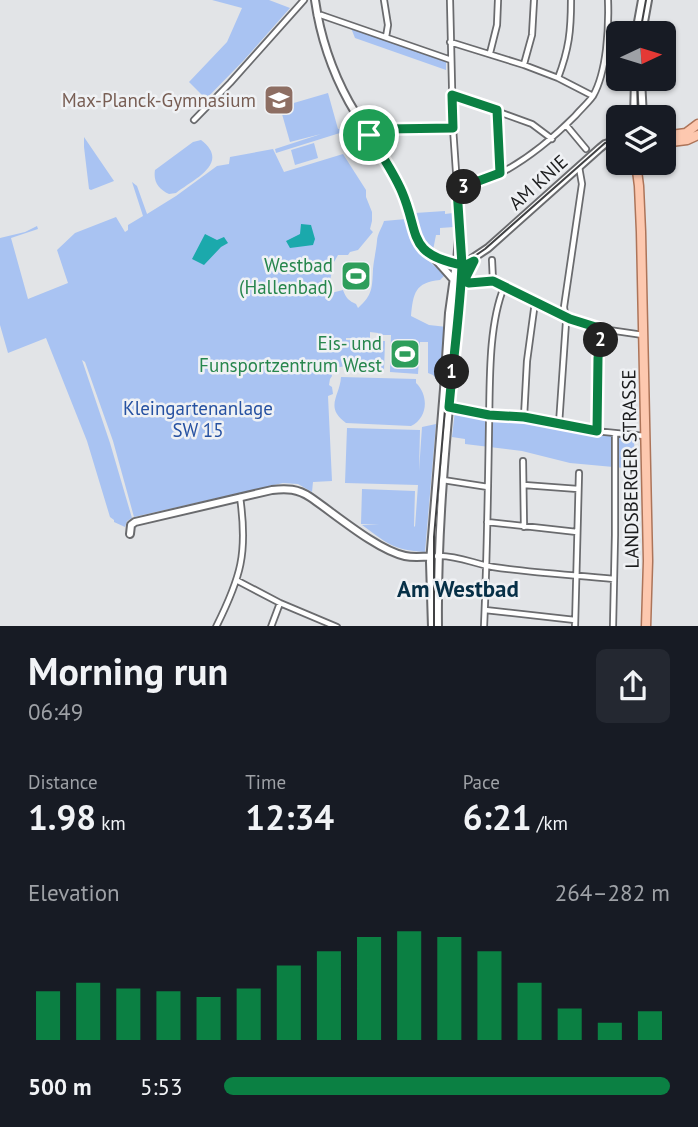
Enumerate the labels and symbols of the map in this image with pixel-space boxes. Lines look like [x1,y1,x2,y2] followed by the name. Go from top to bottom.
[606,21,676,91] north arrow
[262,83,296,117] school or university icon: Max-Planck-Gymnasium
[62,88,256,112] place label: Max-Planck-Gymnasium
[339,105,399,165] pin
[503,149,573,215] street label: AM KNIE
[447,170,482,204] pin: 3
[239,253,333,299] place label: Westbad (Hallenbad)
[339,259,373,293] sports icon: Westbad (Hallenbad)
[584,322,618,358] pin: 2
[199,331,383,377] place label: Eis- und Funsportzentrum West
[388,337,422,371] sports icon: Eis- und Funsportzentrum West
[434,354,470,390] pin: 1
[616,369,644,569] street label: LANDSBERGER STRASSE
[123,396,273,442] park label: Kleingartenanlage SW 15
[397,574,519,603] district label: Am Westbad

